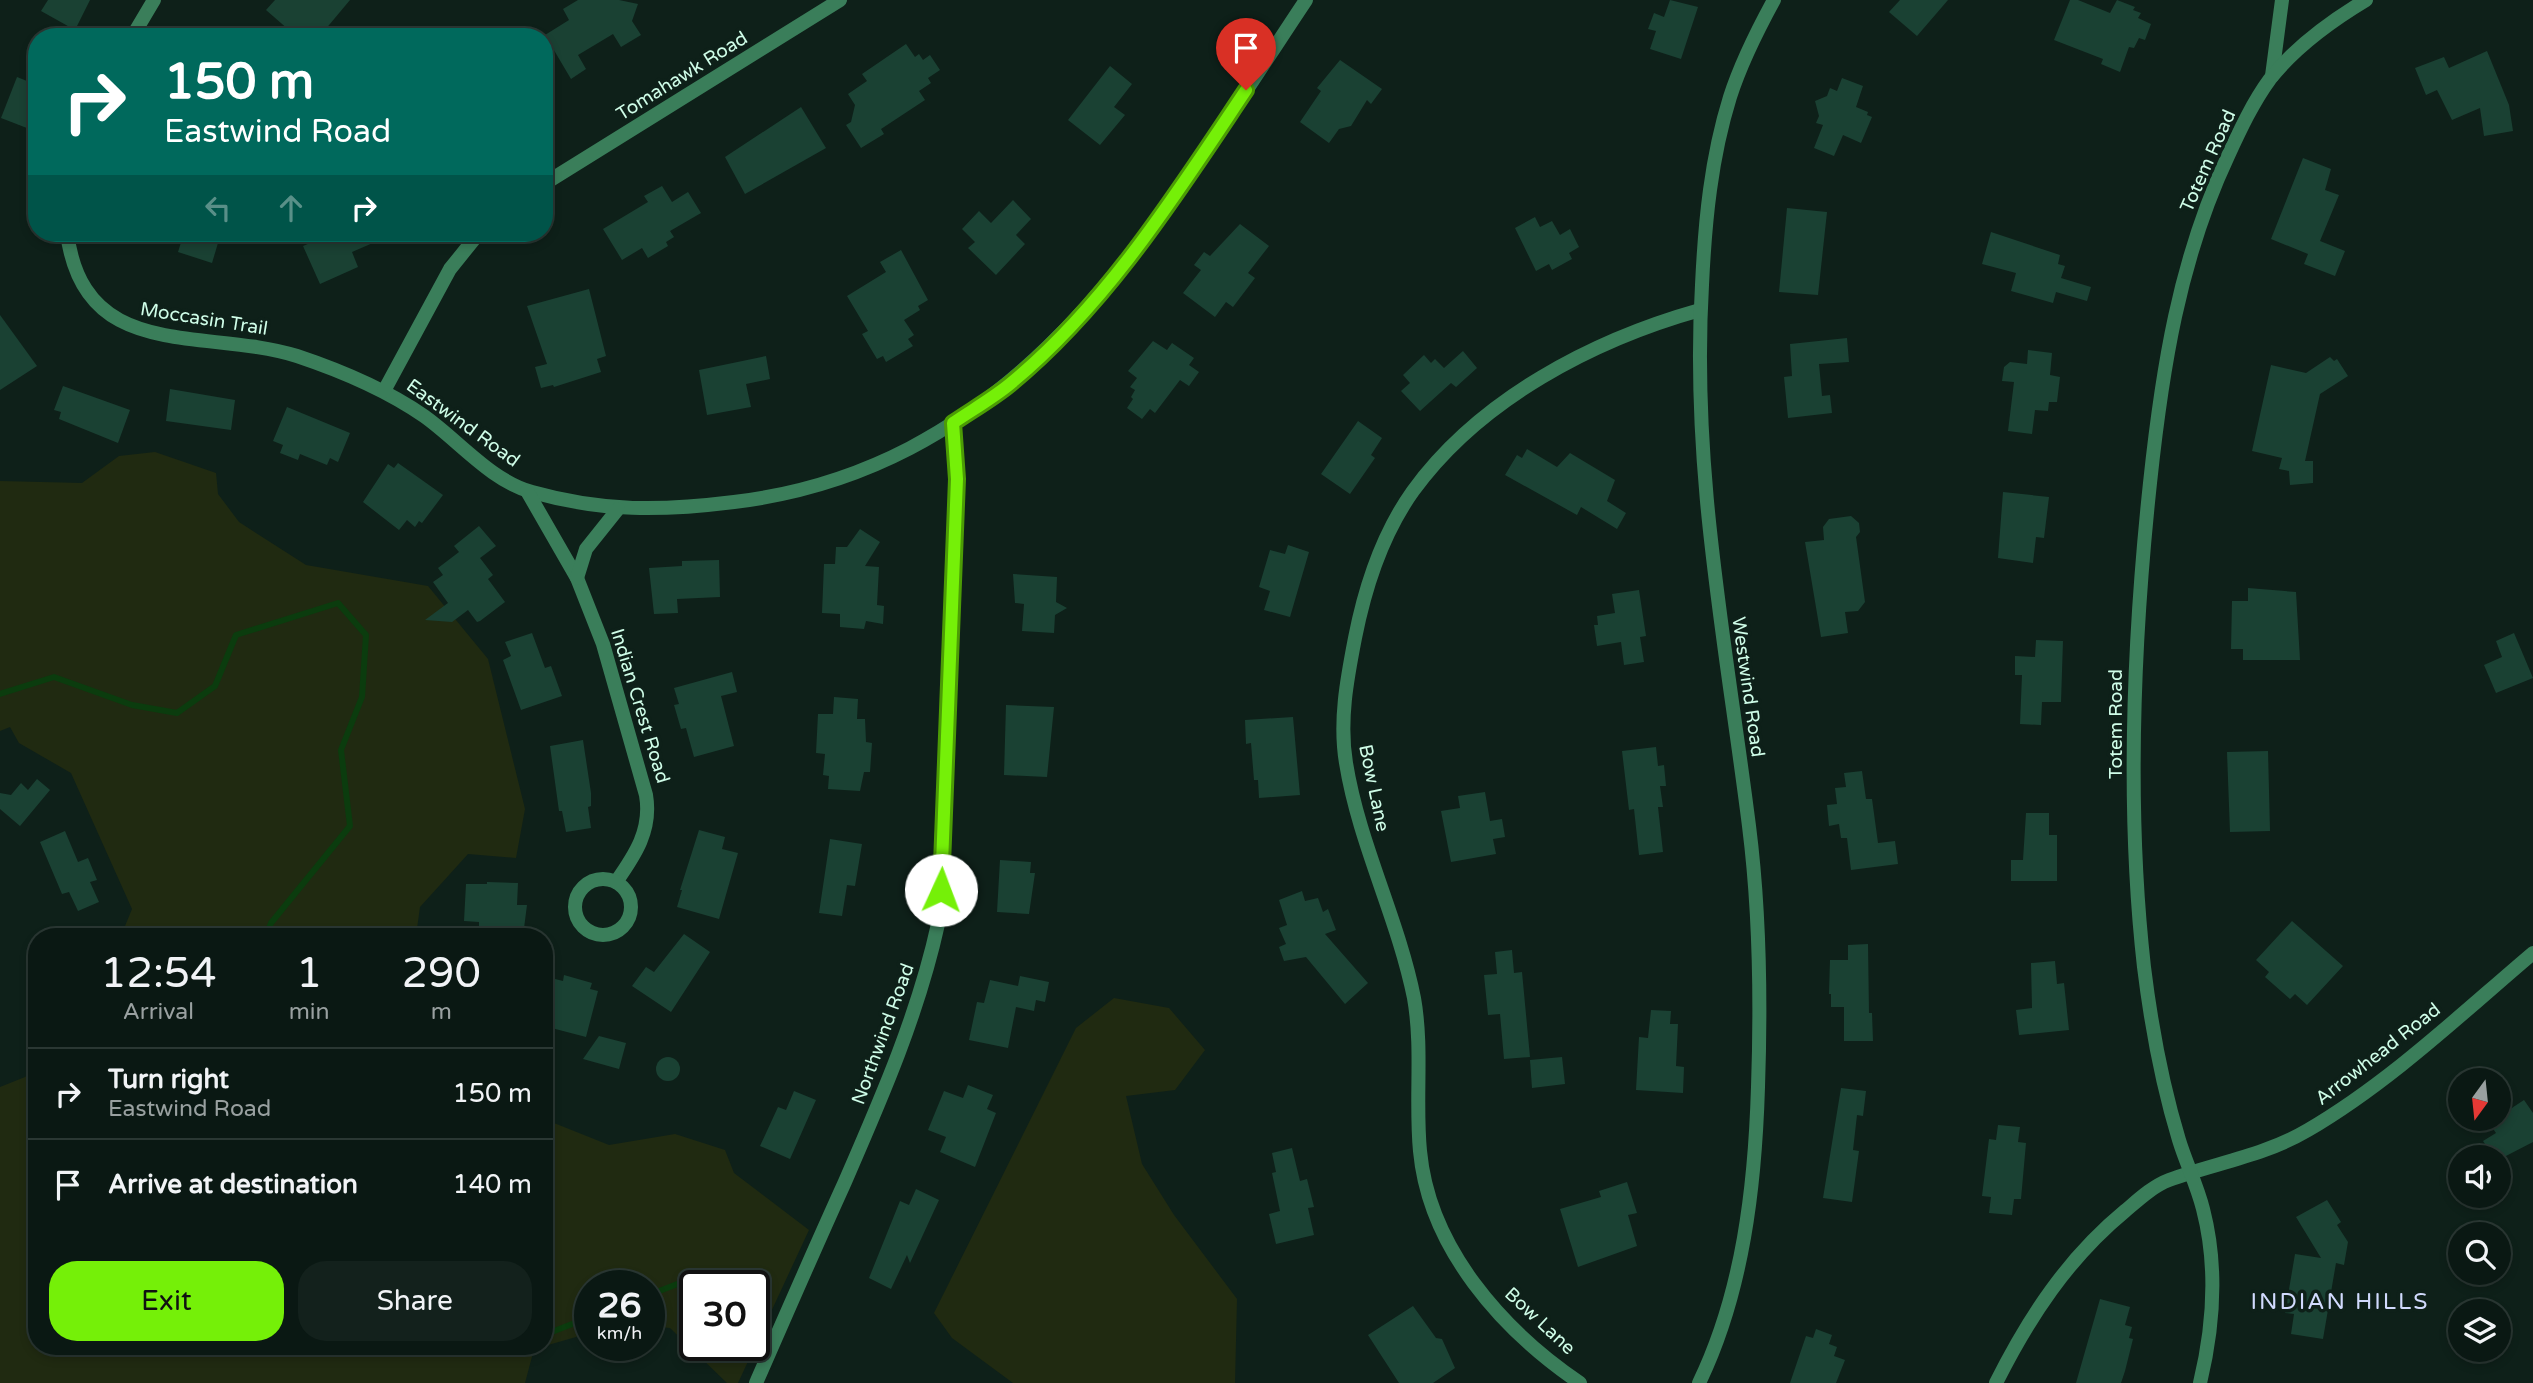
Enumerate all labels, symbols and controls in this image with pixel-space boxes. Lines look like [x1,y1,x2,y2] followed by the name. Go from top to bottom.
[1216,18,1276,90] pin
[612,27,752,125] street label: Tomahawk Road
[1227,29,1265,67] icon: arrive
[164,53,314,112] text: 150 m
[49,56,140,147] icon: right
[2176,106,2240,216] street label: Totem Road
[164,113,391,151] text: Eastwind Road
[199,189,237,227] icon: left
[272,189,310,227] icon: ahead
[345,189,383,227] icon: right
[139,298,269,340] street label: Moccasin Trail
[402,374,524,472] street label: Eastwind Road
[1727,615,1769,759] street label: Westwind Road
[606,626,674,786] street label: Indian Crest Road
[2105,669,2127,779] street label: Totem Road
[1354,742,1394,834] street label: Bow Lane
[904,853,978,927] position arrow
[100,948,217,999] text: 12:54
[296,948,322,999] text: 1
[402,948,481,999] text: 290
[847,960,919,1108] street label: Northwind Road
[123,998,194,1026] text: Arrival
[289,998,330,1026] text: min
[431,998,452,1026] text: m
[2311,998,2445,1110] street label: Arrowhead Road
[108,1064,229,1095] text: Turn right
[2448,1068,2511,1130] north arrow
[2448,1068,2511,1362] map controls
[49,1075,87,1113] icon: right
[452,1078,532,1109] text: 150 m
[108,1095,271,1123] text: Eastwind Road
[2448,1145,2511,1208] button: sound
[49,1166,87,1204] icon: arrive
[108,1169,358,1200] text: Arrive at destination
[452,1169,532,1200] text: 140 m
[2448,1222,2511,1285] button: search
[49,1261,284,1341] button: Exit
[298,1261,532,1341] button: Share
[679,1270,770,1361] speed limit sign: 30
[1500,1283,1580,1359] street label: Bow Lane
[598,1285,641,1327] text: 26
[2250,1288,2430,1316] district label: INDIAN HILLS
[2448,1299,2511,1362] button: layers
[597,1322,642,1344] text: km/h

